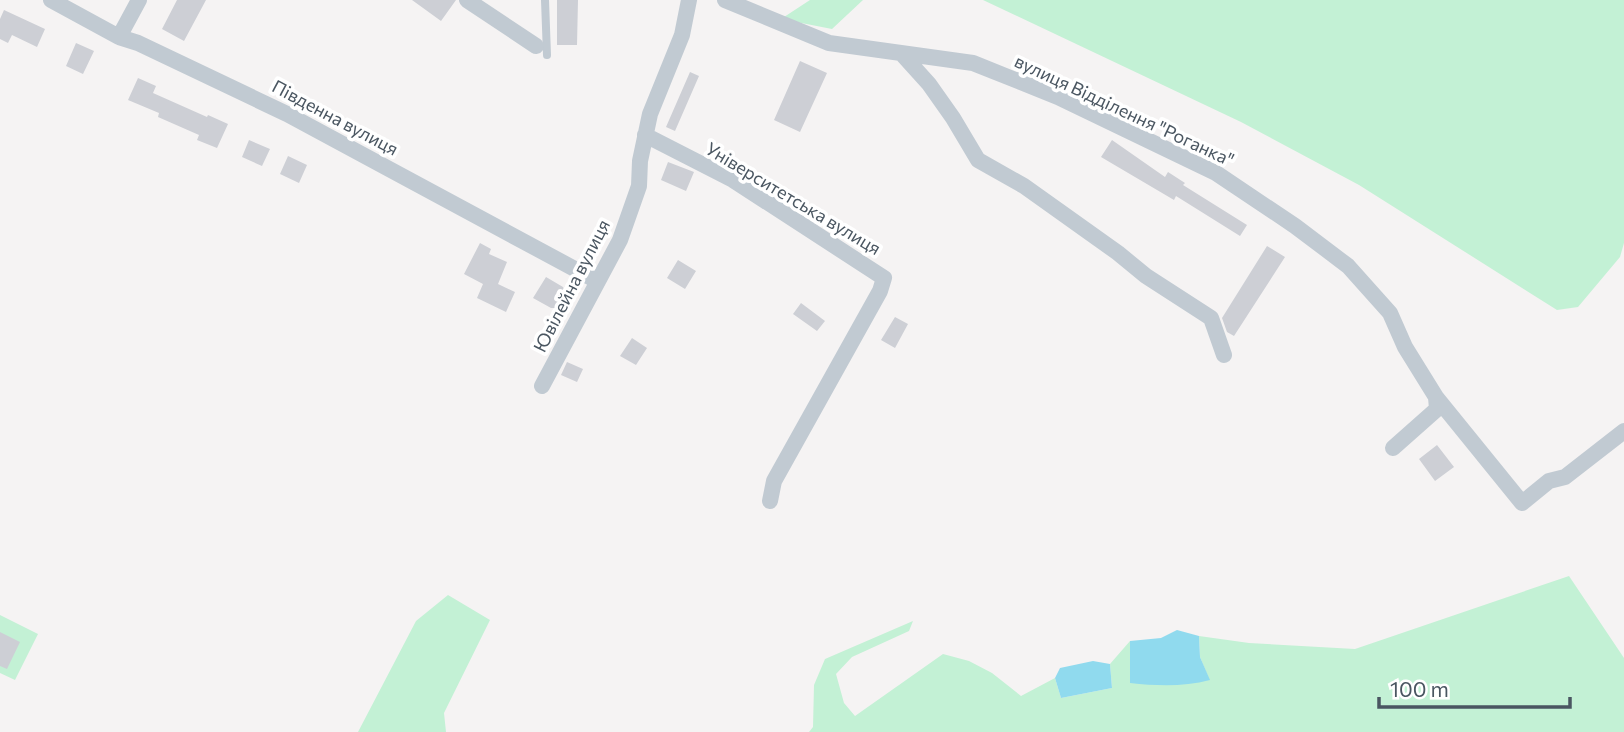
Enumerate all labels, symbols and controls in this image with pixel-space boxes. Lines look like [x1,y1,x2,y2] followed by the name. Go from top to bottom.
[1011,50,1238,171] street label: вулиця Відділення "Роганка"
[269,75,402,160] street label: Південна вулиця
[702,137,885,259] street label: Університетська вулиця
[528,216,614,355] street label: Ювілейна вулиця
[1379,666,1570,710] scale bar
[1390,676,1449,701] text: 100 m

